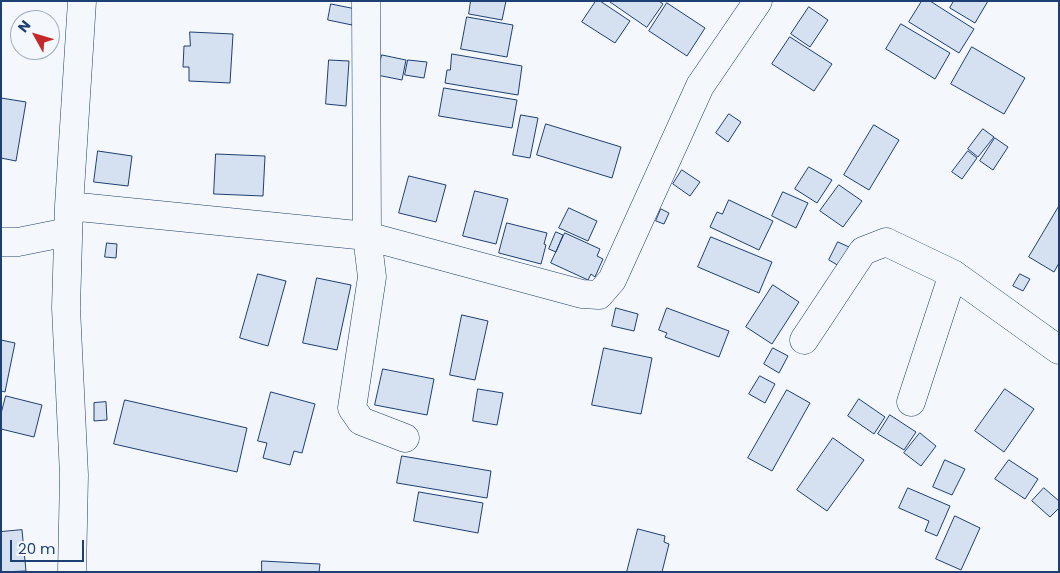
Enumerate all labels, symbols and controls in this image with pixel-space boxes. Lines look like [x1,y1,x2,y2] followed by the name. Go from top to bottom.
[10,10,60,60] north arrow
[13,16,35,37] text: N
[12,530,86,562] scale bar
[18,538,56,559] text: 20 m

